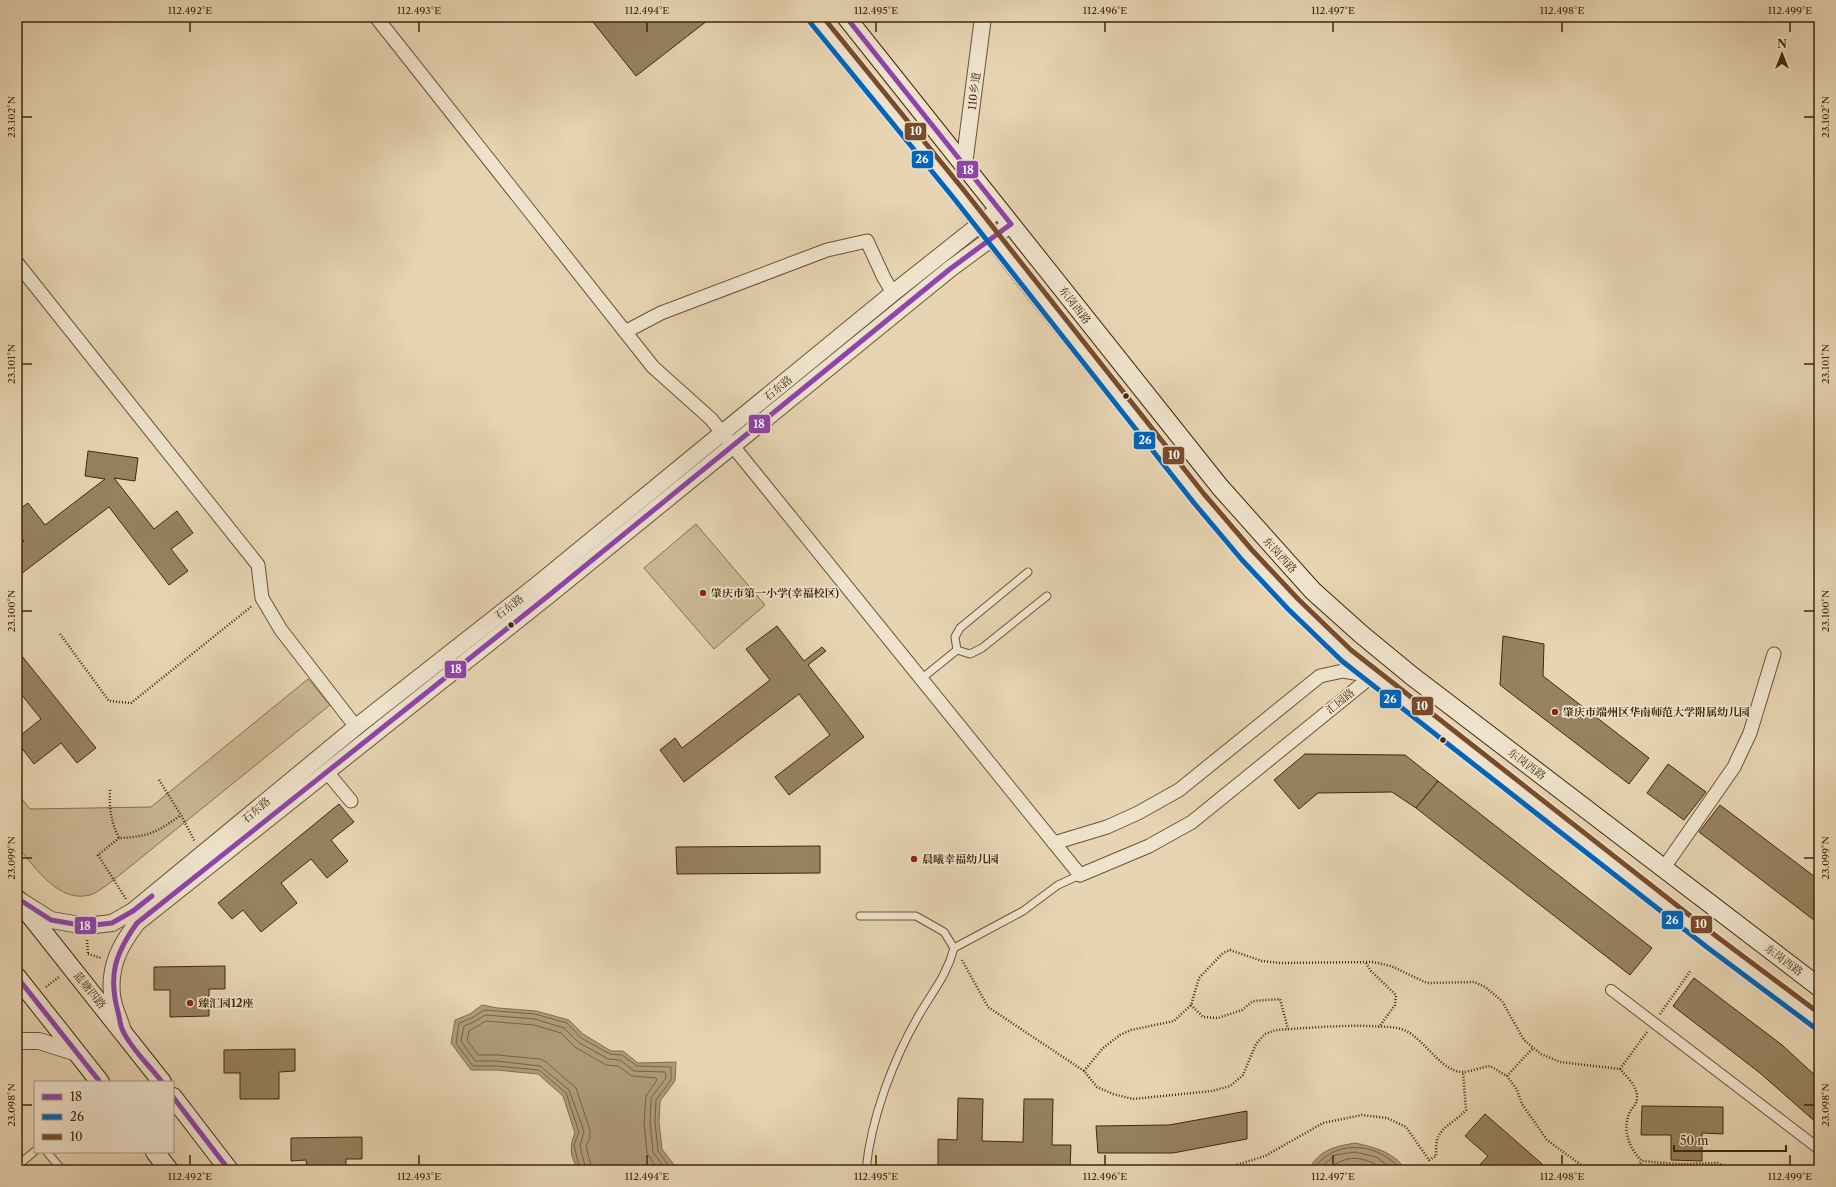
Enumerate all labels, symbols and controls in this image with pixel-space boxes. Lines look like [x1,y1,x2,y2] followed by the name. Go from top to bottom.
[168,4,212,17] text: 112.492°E
[397,4,441,17] text: 112.493°E
[625,4,669,17] text: 112.494°E
[854,4,898,17] text: 112.495°E
[1083,4,1127,17] text: 112.496°E
[1311,4,1355,17] text: 112.497°E
[1540,4,1584,17] text: 112.498°E
[1768,4,1812,17] text: 112.499°E
[1762,34,1802,74] north arrow
[1777,37,1787,51] text: N
[965,71,983,111] street label: 110乡道
[5,96,18,138] text: 23.102°N
[1819,96,1832,138] text: 23.102°N
[904,122,927,141] line badge: 10
[910,124,922,138] text: 10
[911,150,934,169] line badge: 26
[915,152,929,166] text: 26
[956,160,979,179] line badge: 18
[962,163,974,177] text: 18
[1056,283,1094,327] street label: 东岗西路
[5,344,18,384] text: 23.101°N
[1819,344,1832,384] text: 23.101°N
[761,372,795,404] street label: 石东路
[1121,391,1131,401] unlabelled marker
[748,414,771,434] line badge: 18
[753,417,765,431] text: 18
[1133,431,1156,450] line badge: 26
[1138,433,1152,447] text: 26
[1162,446,1185,465] line badge: 10
[1168,448,1180,462] text: 10
[1260,534,1300,576] street label: 东岗西路
[711,586,839,600] place label: 肇庆市第一小学(幸福校区)
[698,588,708,598] marker: 肇庆市第一小学(幸福校区)
[5,590,18,632] text: 23.100°N
[1819,590,1832,632] text: 23.100°N
[492,591,526,623] street label: 石东路
[506,620,516,630] unlabelled marker
[444,660,467,679] line badge: 18
[450,662,462,676] text: 18
[1323,685,1357,717] street label: 汇园路
[1379,689,1402,709] line badge: 26
[1383,692,1397,706] text: 26
[1411,696,1434,716] line badge: 10
[1416,699,1428,713] text: 10
[1563,705,1750,719] place label: 肇庆市端州区华南师范大学附属幼儿园
[1550,707,1560,717] marker: 肇庆市端州区华南师范大学附属幼儿园
[1438,735,1448,745] unlabelled marker
[1505,745,1549,783] street label: 东岗西路
[239,794,273,826] street label: 石东路
[5,836,18,880] text: 23.099°N
[1819,836,1832,880] text: 23.099°N
[922,852,999,866] place label: 晨曦幸福幼儿园
[909,854,919,864] marker: 晨曦幸福幼儿园
[1661,910,1684,930] line badge: 26
[1665,913,1679,927] text: 26
[1690,915,1713,934] line badge: 10
[74,916,97,935] line badge: 18
[1695,917,1707,931] text: 10
[79,919,91,933] text: 18
[1762,941,1806,979] street label: 东岗西路
[71,968,109,1012] street label: 蓝塘四路
[198,996,253,1010] place label: 臻汇园12座
[185,998,195,1008] marker: 臻汇园12座
[34,1081,174,1153] legend
[5,1083,18,1127] text: 23.098°N
[1819,1083,1832,1127] text: 23.098°N
[70,1089,82,1104] text: 18
[70,1109,84,1124] text: 26
[1674,1127,1786,1153] scale bar
[70,1129,83,1144] text: 10
[1680,1133,1709,1148] text: 50 m
[168,1170,212,1183] text: 112.492°E
[397,1170,441,1183] text: 112.493°E
[625,1170,669,1183] text: 112.494°E
[854,1170,898,1183] text: 112.495°E
[1083,1170,1127,1183] text: 112.496°E
[1311,1170,1355,1183] text: 112.497°E
[1540,1170,1584,1183] text: 112.498°E
[1768,1170,1812,1183] text: 112.499°E

